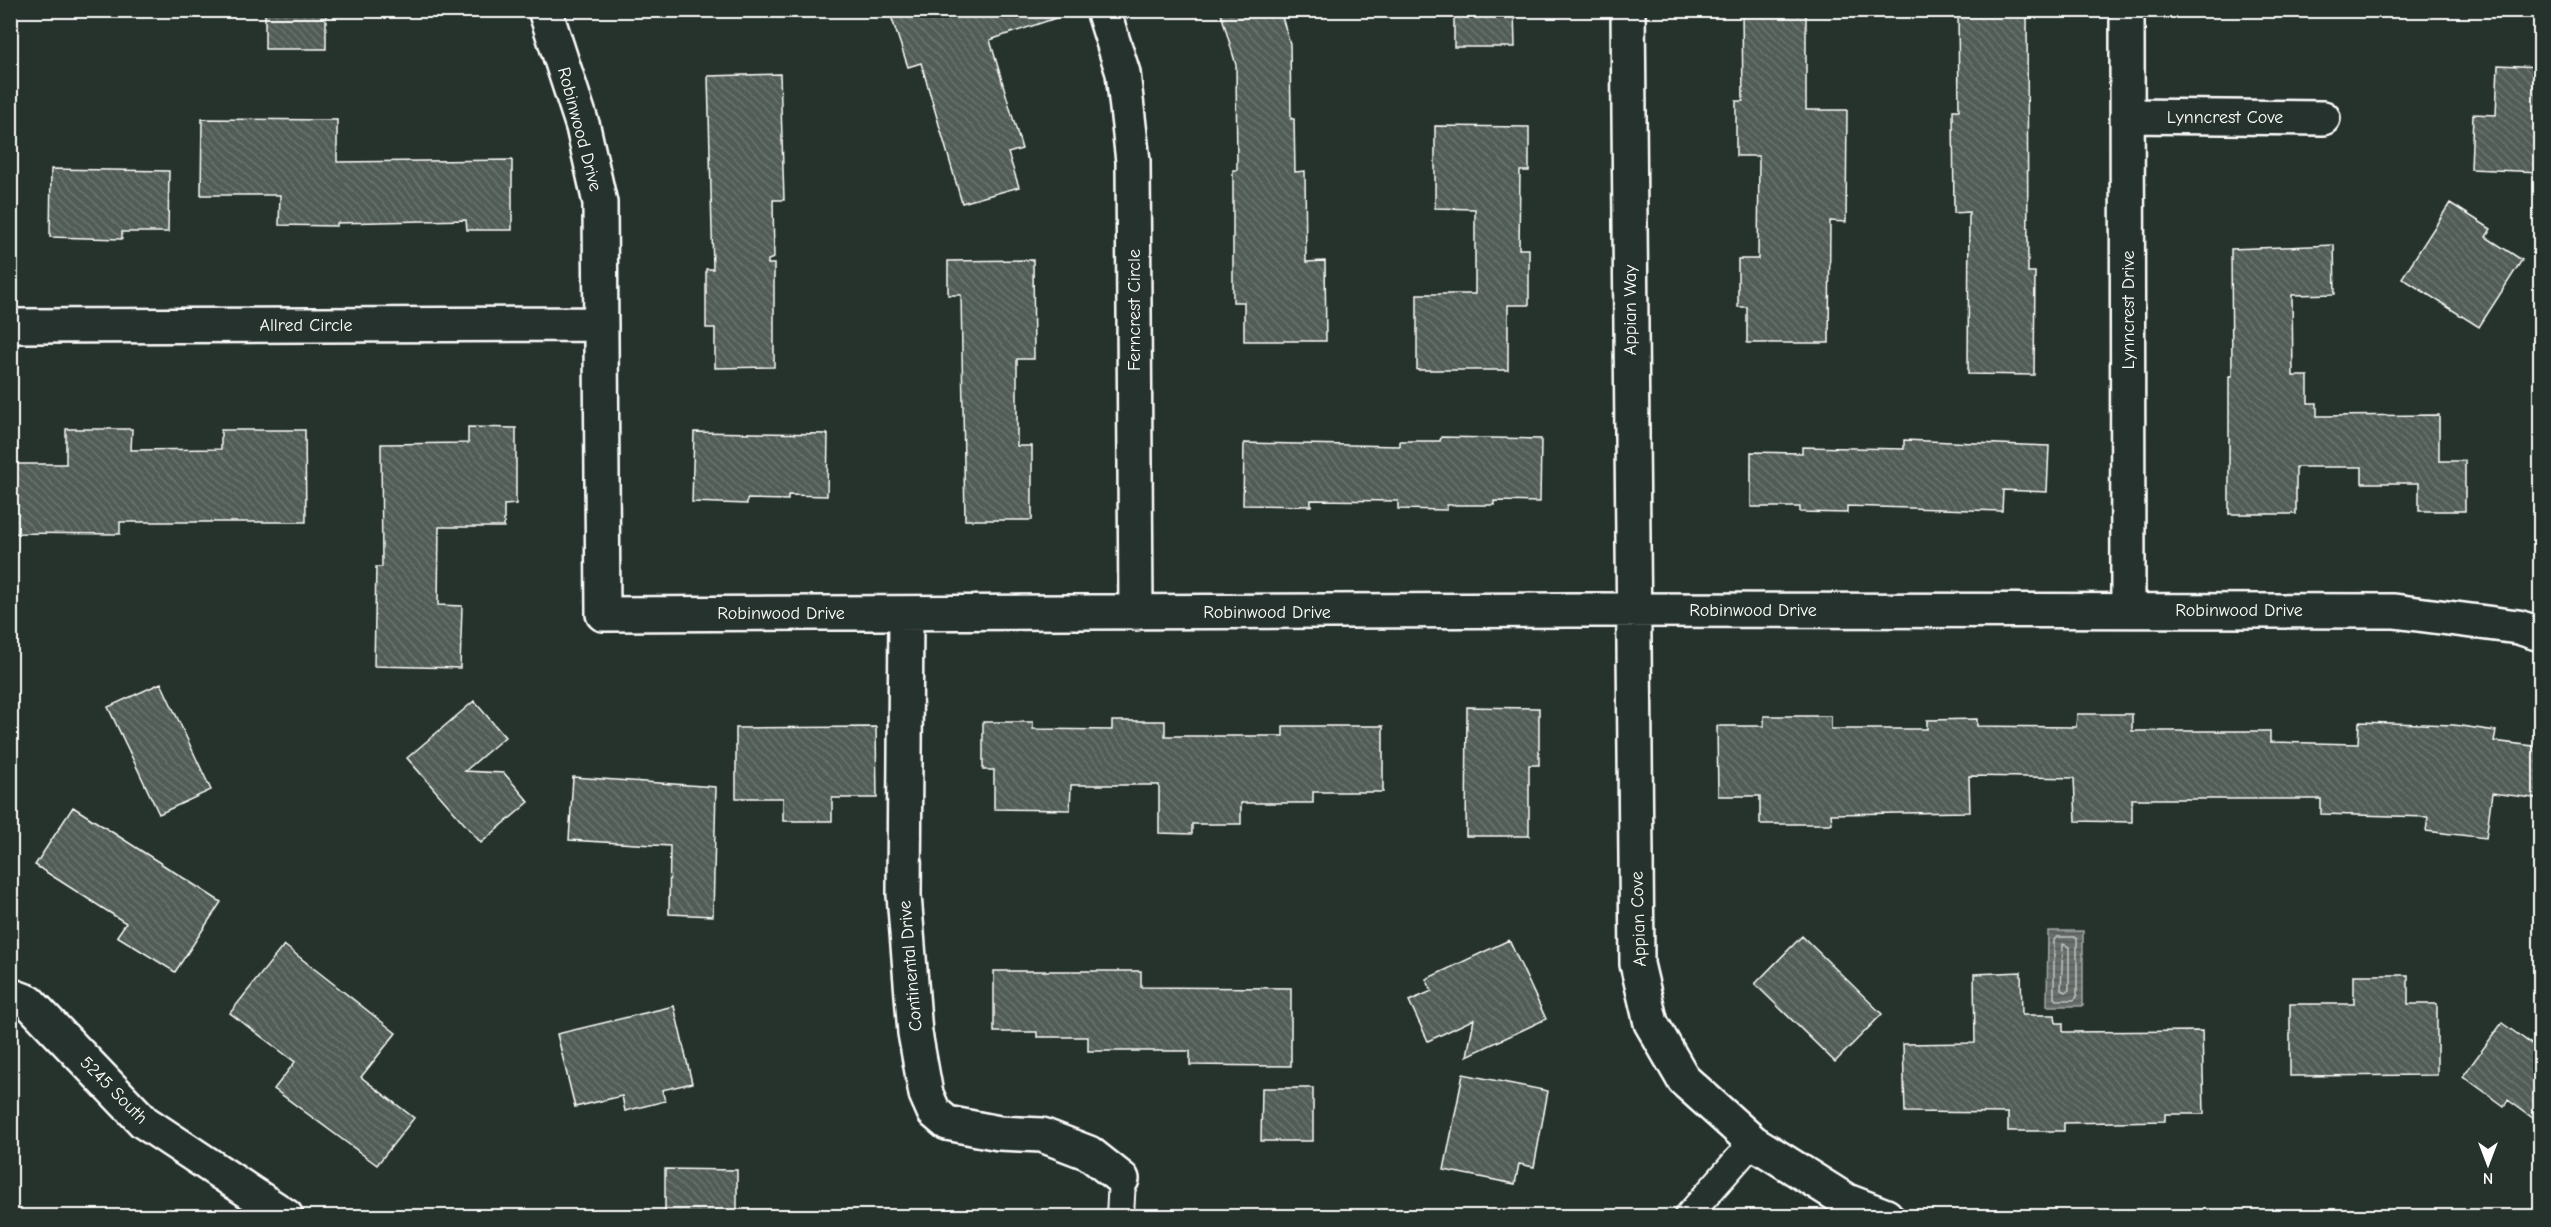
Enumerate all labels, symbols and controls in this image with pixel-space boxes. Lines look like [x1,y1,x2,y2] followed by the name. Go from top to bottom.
[553,65,606,193] street label: Robinwood Drive
[2167,107,2283,128] street label: Lynncrest Cove
[1124,249,1145,371] street label: Ferncrest Circle
[2118,251,2139,369] street label: Lynncrest Drive
[1620,264,1641,355] street label: Appian Way
[259,315,353,336] street label: Allred Circle
[1689,600,1817,621] street label: Robinwood Drive
[2175,600,2303,621] street label: Robinwood Drive
[1203,602,1331,623] street label: Robinwood Drive
[717,603,845,624] street label: Robinwood Drive
[1626,871,1651,967] street label: Appian Cove
[894,900,927,1032] street label: Continental Drive
[75,1052,152,1129] street label: 5245 South
[2458,1134,2518,1194] north arrow
[2483,1169,2493,1187] text: N

